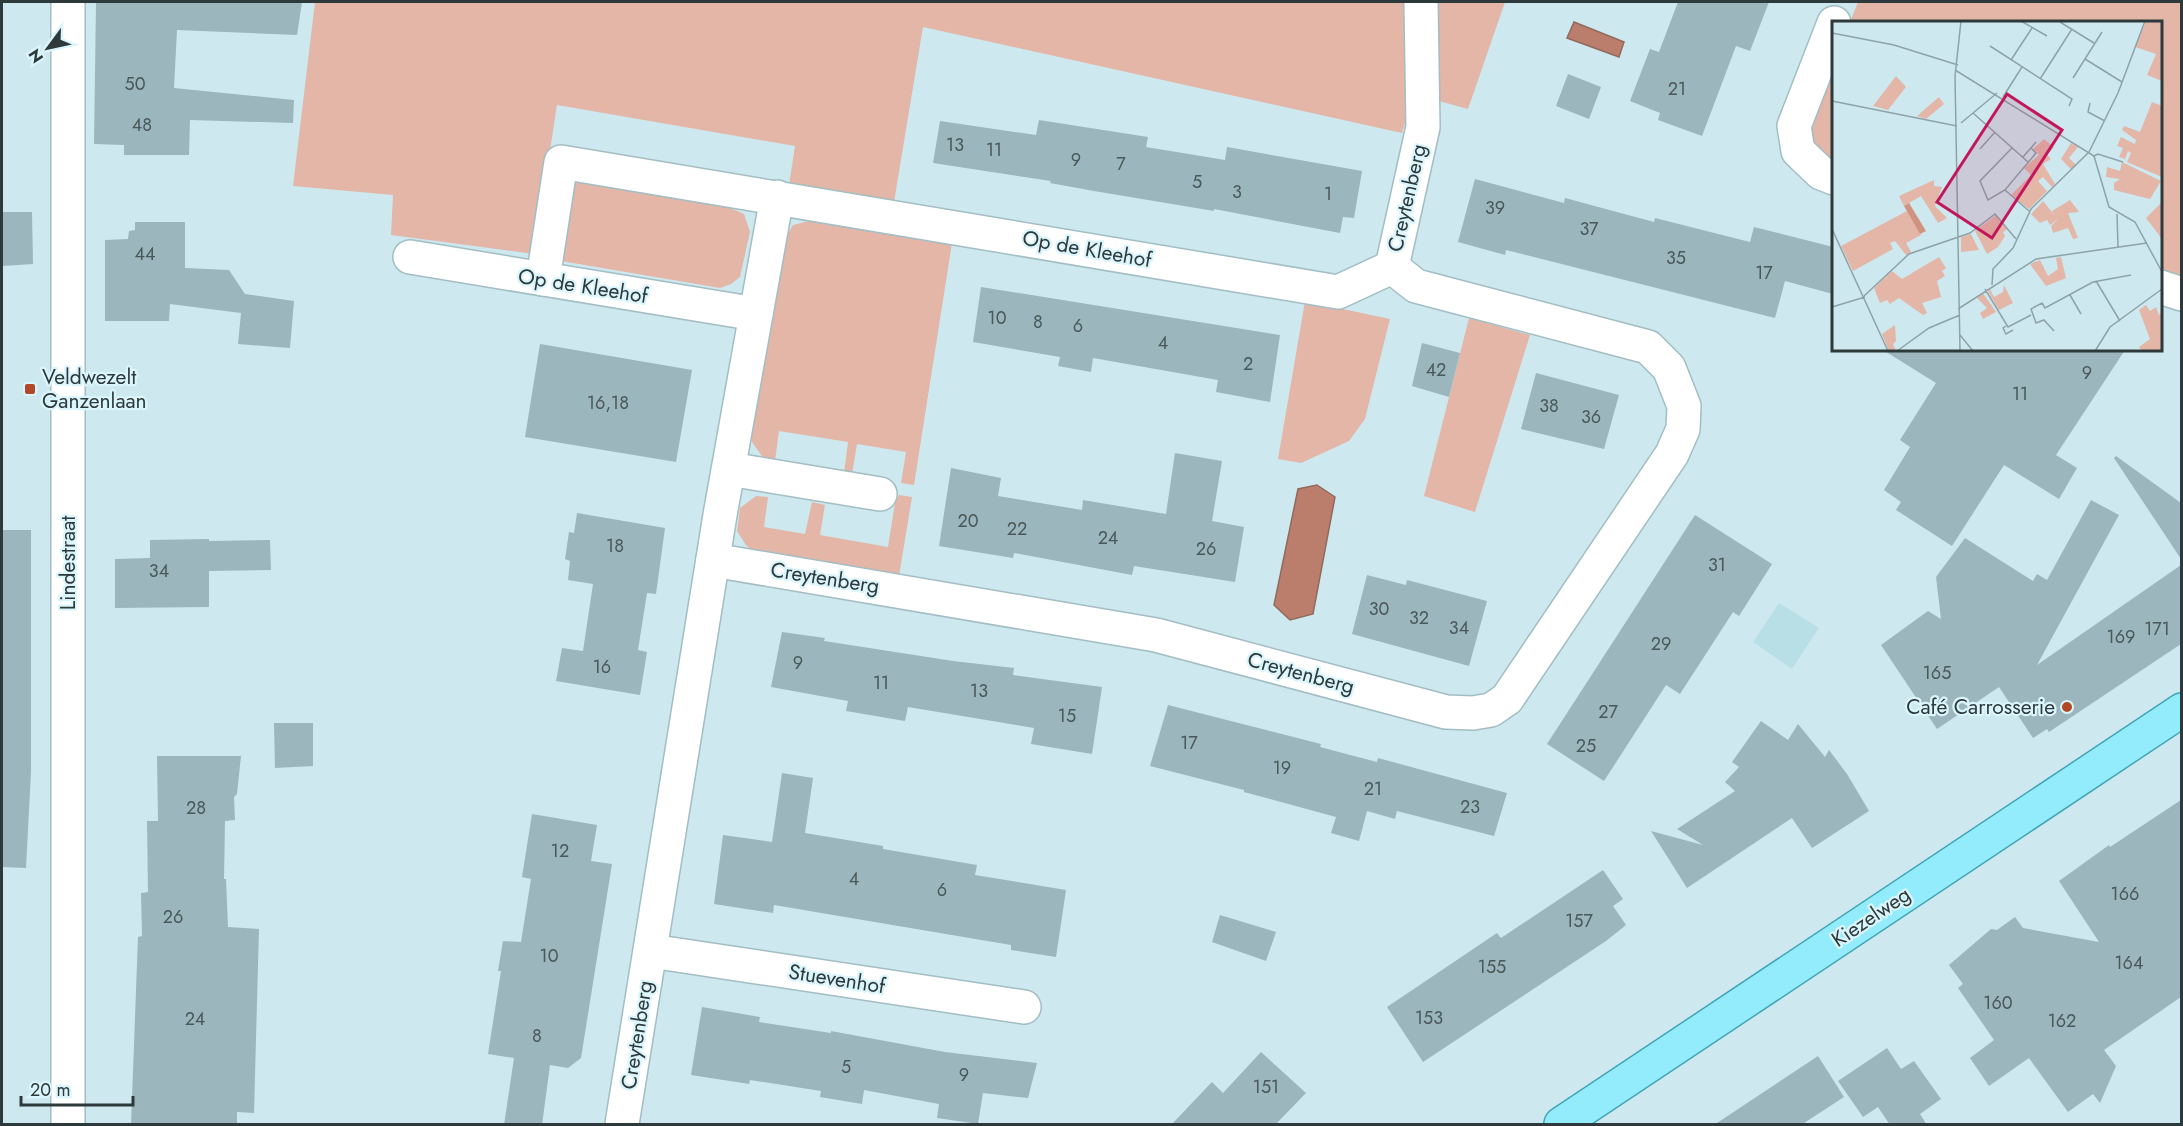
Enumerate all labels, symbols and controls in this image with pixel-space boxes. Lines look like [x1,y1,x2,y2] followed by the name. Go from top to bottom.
[18,18,78,78] north arrow
[1832,21,2162,351] inset map
[23,44,49,67] text: N
[125,71,146,97] house number: 50
[1668,76,1686,102] house number: 21
[132,112,152,138] house number: 48
[946,132,964,158] house number: 13
[986,137,1002,163] house number: 11
[1380,141,1434,255] street label: Creytenberg
[1071,147,1081,173] house number: 9
[1116,151,1126,177] house number: 7
[1192,169,1202,195] house number: 5
[1232,179,1242,205] house number: 3
[1324,181,1332,207] house number: 1
[1485,195,1505,221] house number: 39
[1579,216,1599,242] house number: 37
[1020,223,1155,275] street label: Op de Kleehof
[135,241,156,267] house number: 44
[1666,245,1686,271] house number: 35
[1755,260,1773,286] house number: 17
[516,261,651,311] street label: Op de Kleehof
[988,305,1007,331] house number: 10
[1033,309,1043,335] house number: 8
[1073,313,1083,339] house number: 6
[1158,330,1168,356] house number: 4
[1243,351,1253,377] house number: 2
[1426,357,1446,383] house number: 42
[2082,360,2092,386] house number: 9
[42,362,147,416] place label: Veldwezelt Ganzenlaan
[2012,381,2028,407] house number: 11
[23,382,37,396] marker: Veldwezelt Ganzenlaan
[587,390,629,416] house number: 16,18
[1539,393,1559,419] house number: 38
[1581,404,1601,430] house number: 36
[957,508,979,534] house number: 20
[53,516,83,610] street label: Lindestraat
[1007,516,1027,542] house number: 22
[1098,525,1118,551] house number: 24
[606,533,624,559] house number: 18
[1196,536,1216,562] house number: 26
[1708,552,1726,578] house number: 31
[769,555,881,601] street label: Creytenberg
[149,558,169,584] house number: 34
[1369,596,1390,622] house number: 30
[1409,605,1429,631] house number: 32
[1449,615,1469,641] house number: 34
[2144,616,2170,642] house number: 171
[2107,624,2135,650] house number: 169
[1651,631,1671,657] house number: 29
[1244,644,1358,702] street label: Creytenberg
[793,650,803,676] house number: 9
[593,654,611,680] house number: 16
[1923,660,1951,686] house number: 165
[873,670,889,696] house number: 11
[970,678,988,704] house number: 13
[1906,692,2055,722] place label: Café Carrosserie
[1598,699,1618,725] house number: 27
[2060,700,2074,714] marker: Café Carrosserie
[1058,703,1076,729] house number: 15
[1180,730,1198,756] house number: 17
[1576,733,1596,759] house number: 25
[1273,755,1291,781] house number: 19
[1364,776,1382,802] house number: 21
[1460,794,1480,820] house number: 23
[186,795,206,821] house number: 28
[551,838,569,864] house number: 12
[849,866,859,892] house number: 4
[937,877,947,903] house number: 6
[1825,880,1917,954] street label: Kiezelweg
[2111,881,2139,907] house number: 166
[163,904,183,930] house number: 26
[1565,908,1593,934] house number: 157
[540,943,559,969] house number: 10
[2115,950,2143,976] house number: 164
[1478,954,1506,980] house number: 155
[787,957,888,1002] street label: Stuevenhof
[614,979,660,1091] street label: Creytenberg
[1983,990,2013,1016] house number: 160
[1415,1005,1443,1031] house number: 153
[185,1006,205,1032] house number: 24
[2048,1008,2076,1034] house number: 162
[532,1023,542,1049] house number: 8
[841,1054,851,1080] house number: 5
[959,1062,969,1088] house number: 9
[21,1069,134,1107] scale bar
[1253,1074,1279,1100] house number: 151
[30,1077,70,1103] text: 20 m

